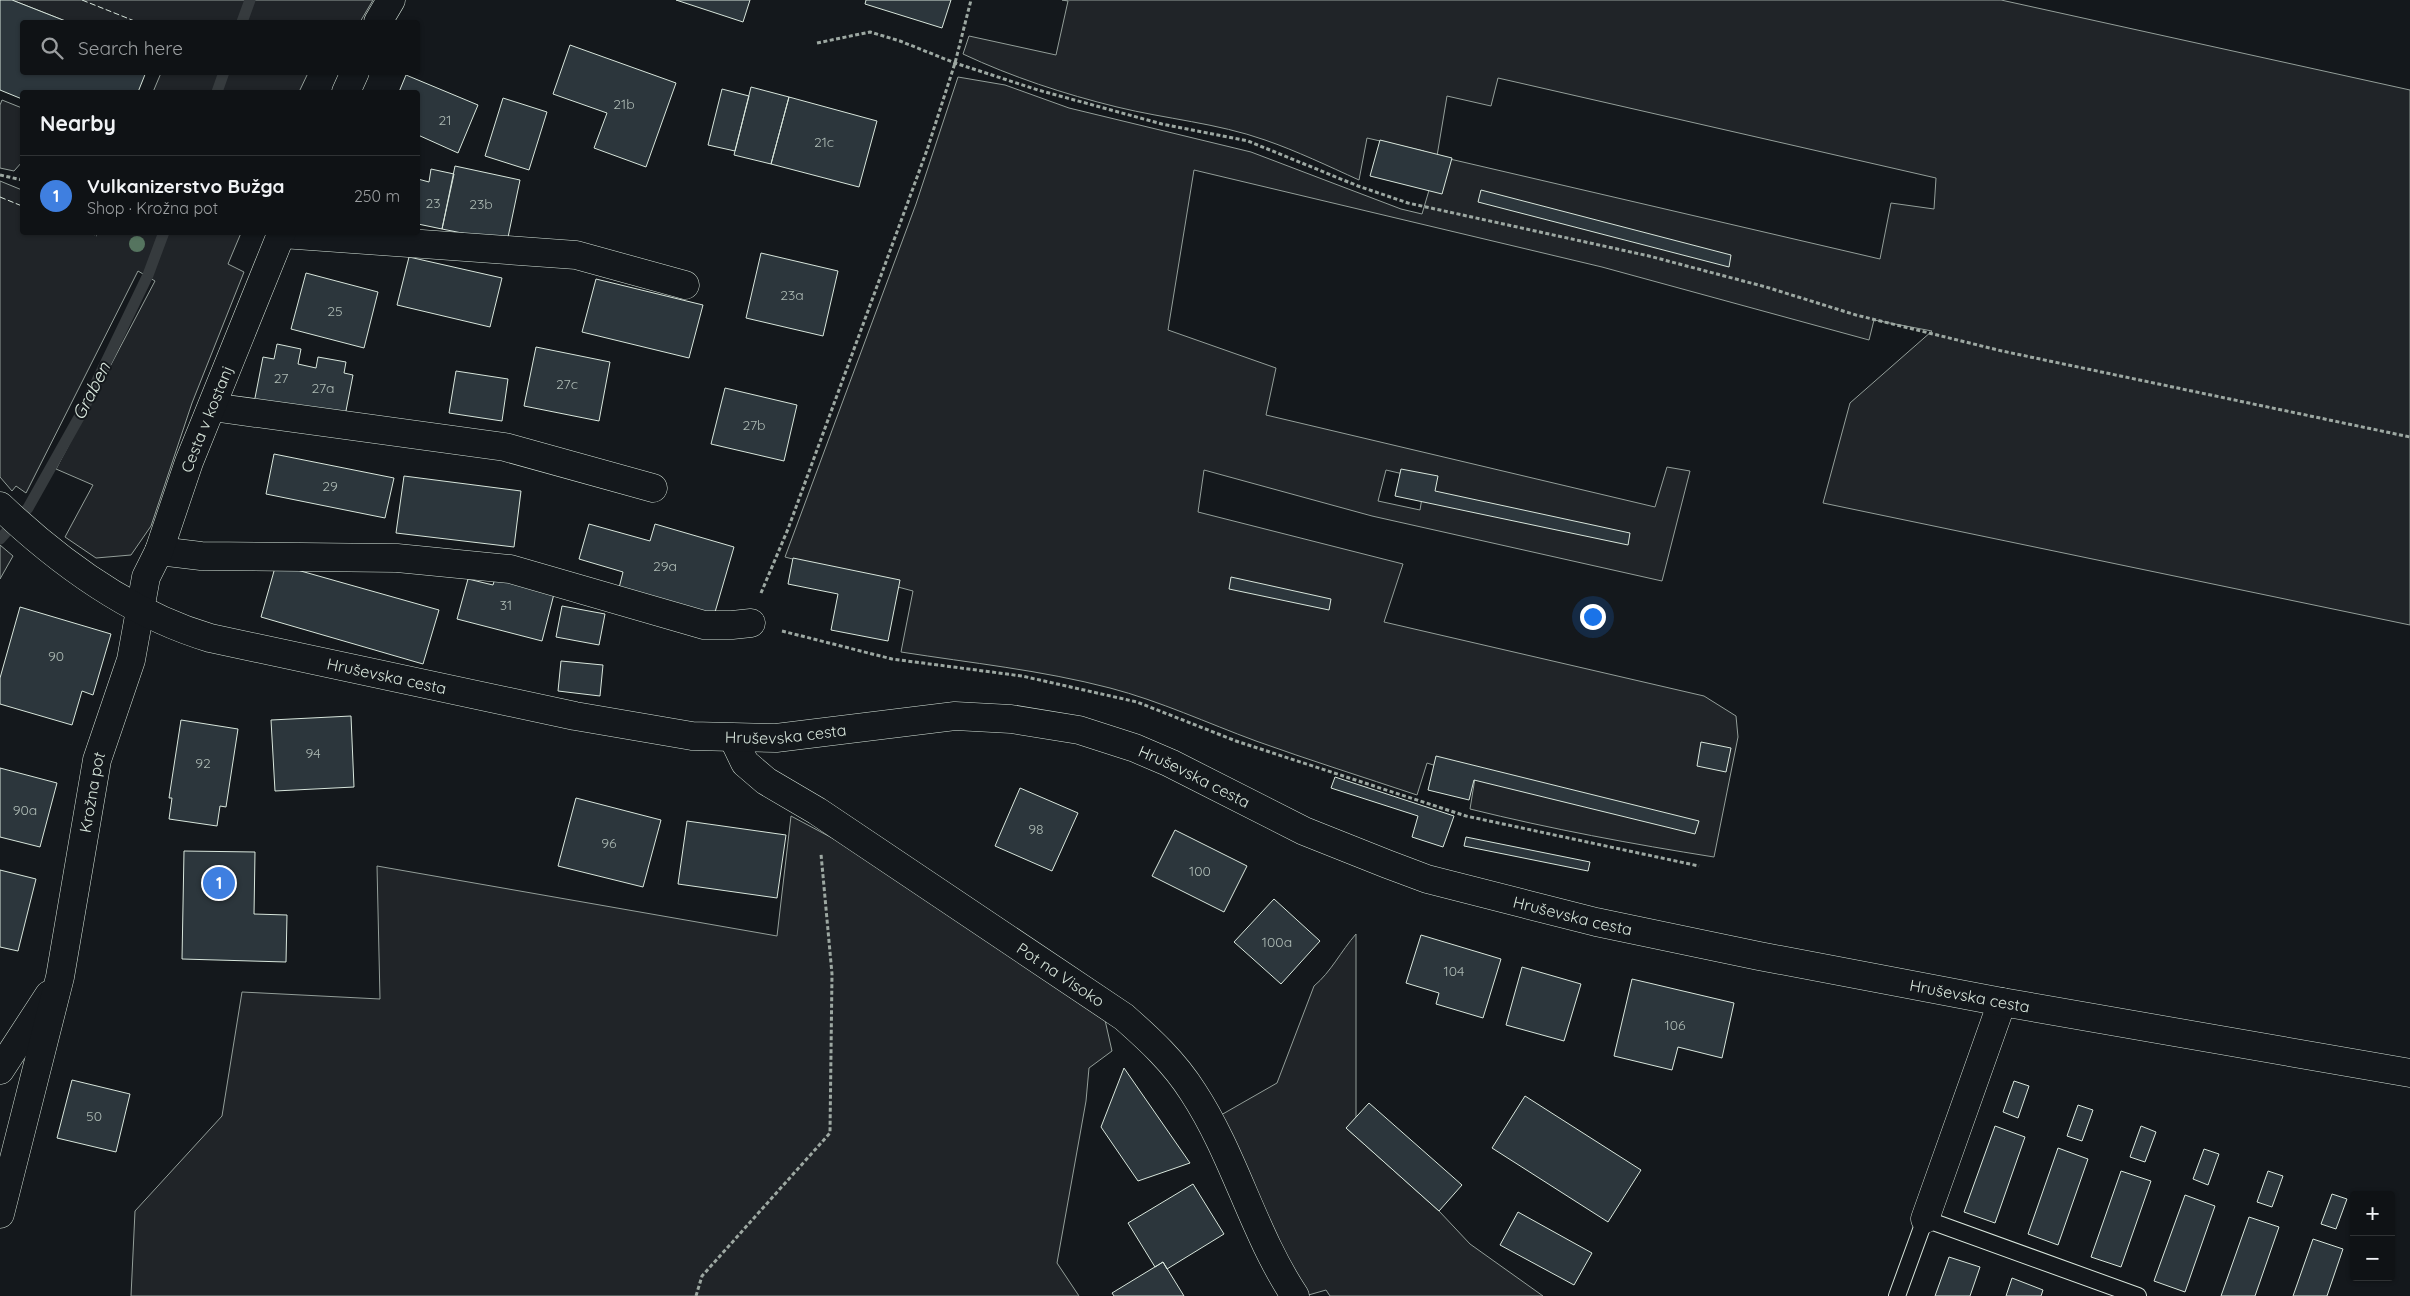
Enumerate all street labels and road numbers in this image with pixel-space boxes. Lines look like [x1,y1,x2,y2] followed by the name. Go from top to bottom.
[176,363,237,475] street label: Cesta v kostanj
[325,653,448,698] street label: Hruševska cesta
[725,719,847,748] street label: Hruševska cesta
[1135,741,1253,812] street label: Hruševska cesta
[75,749,109,834] street label: Krožna pot
[1511,891,1634,939] street label: Hruševska cesta
[1013,938,1108,1011] street label: Pot na Visoko
[1908,975,2031,1017] street label: Hruševska cesta

